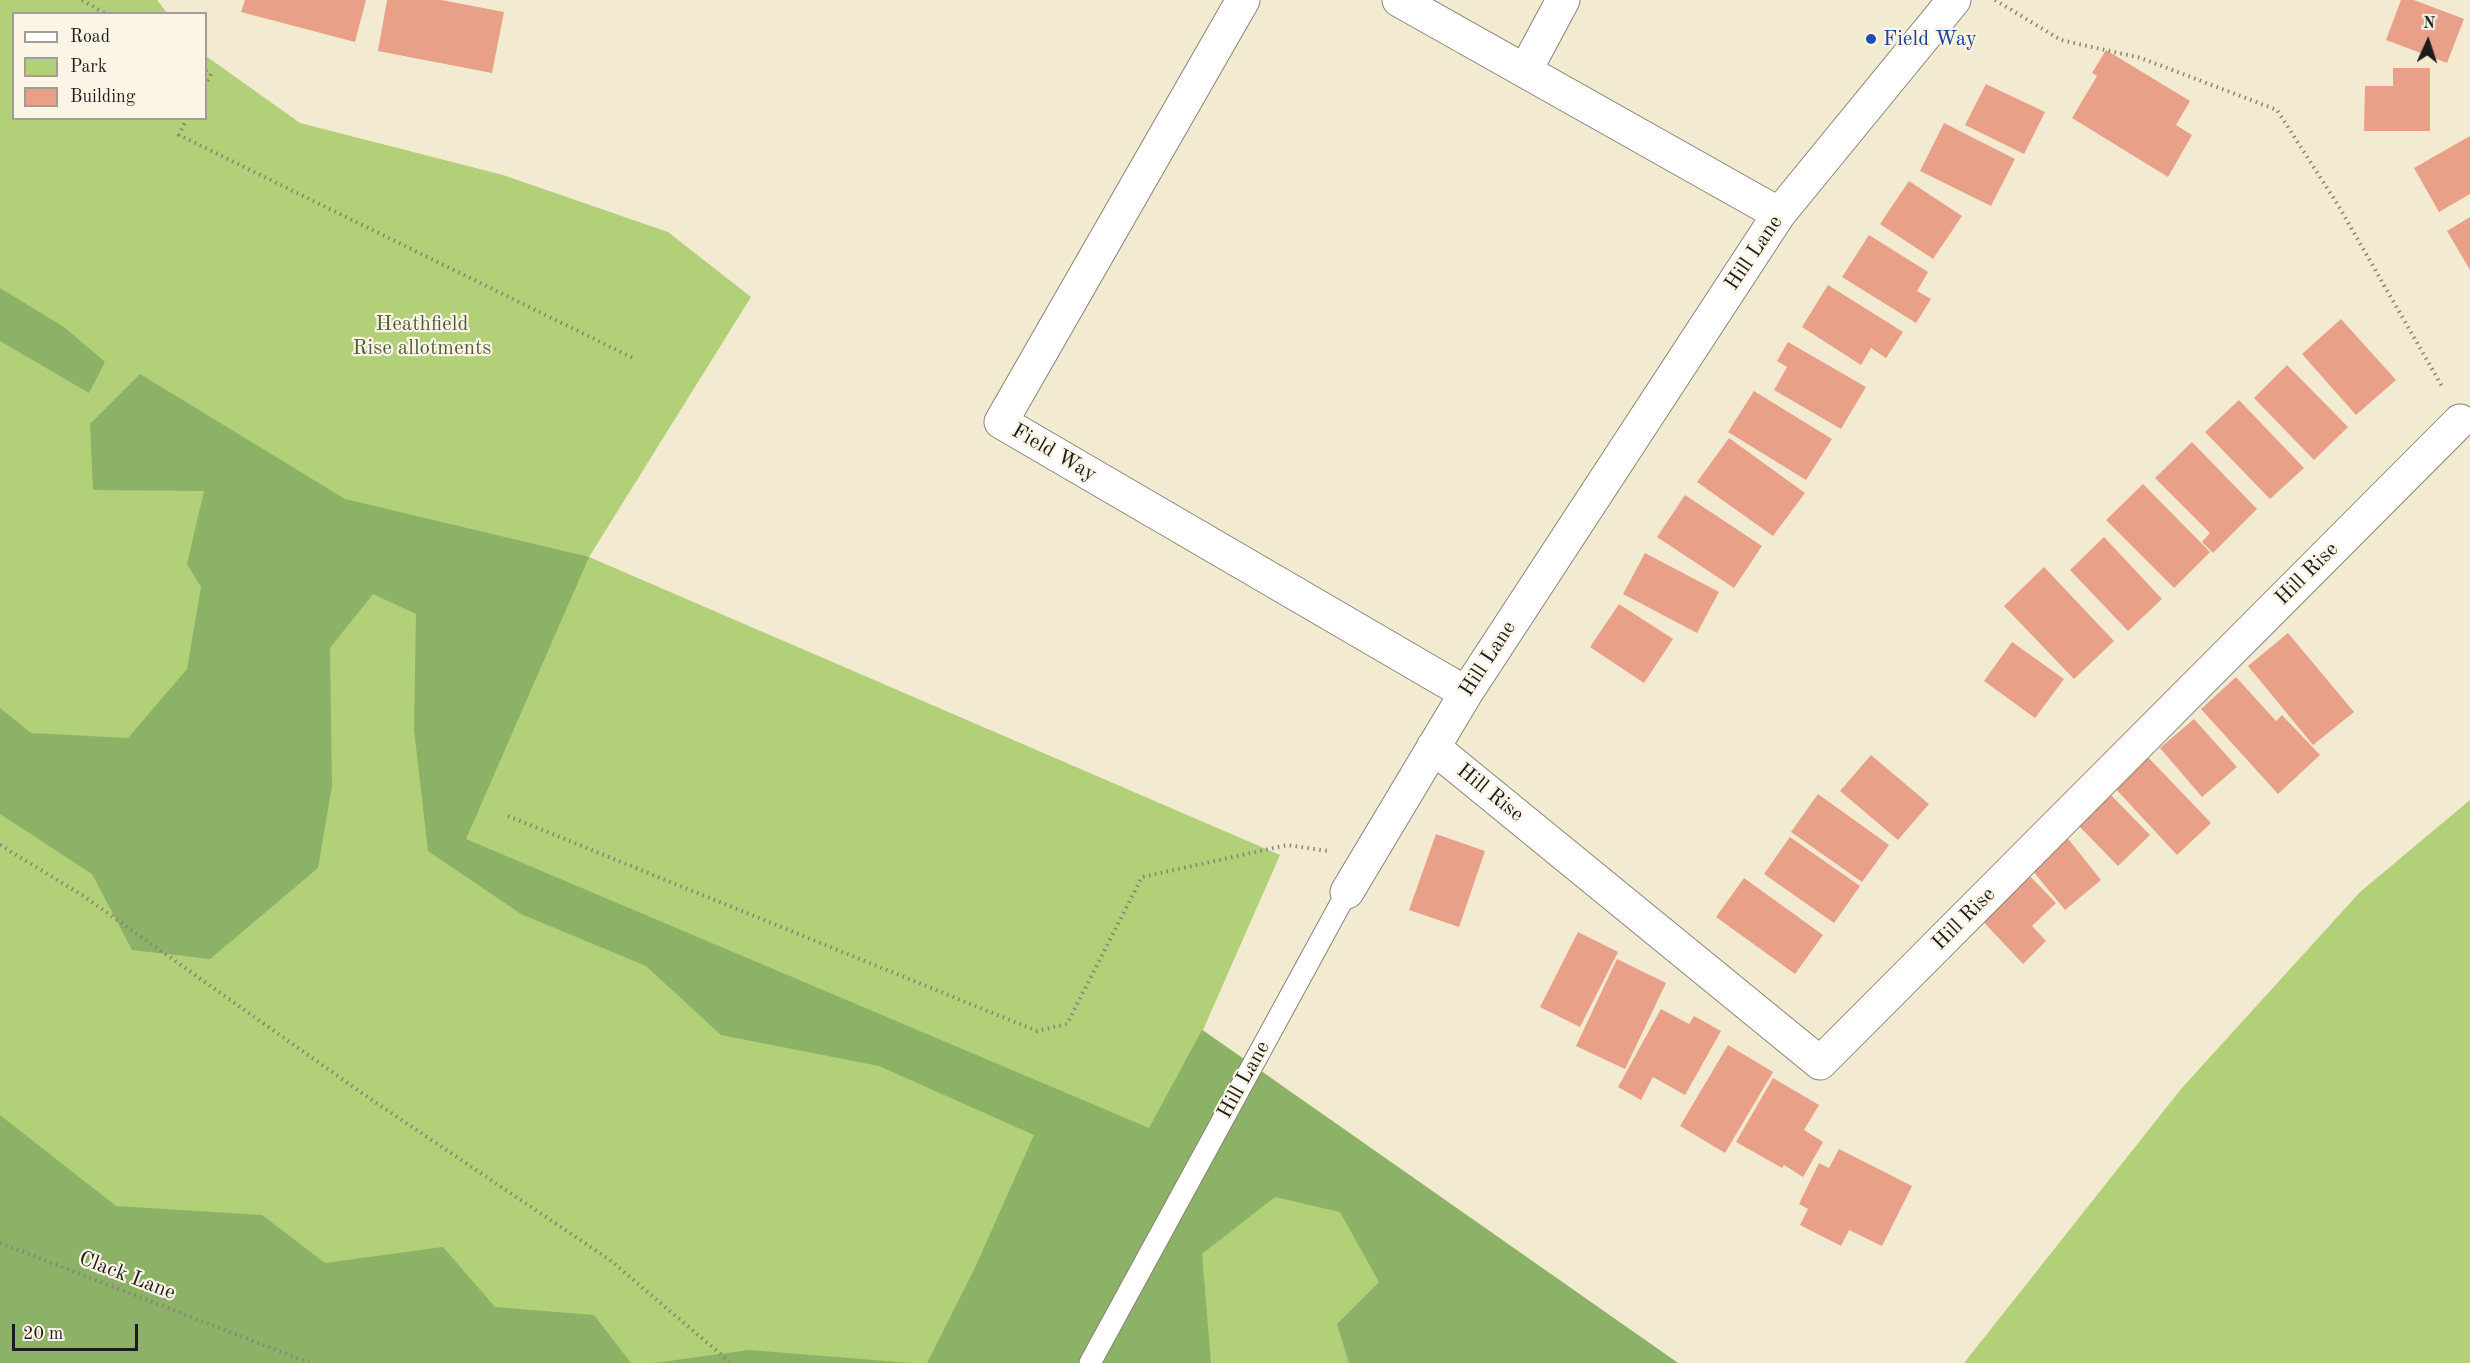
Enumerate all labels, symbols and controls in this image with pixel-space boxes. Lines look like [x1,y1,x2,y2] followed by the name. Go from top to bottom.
[12,12,207,120] legend
[2398,12,2458,72] north arrow
[2422,16,2435,32] text: N
[1883,26,1977,52] place label: Field Way
[70,28,110,46] text: Road
[1864,32,1878,46] marker: Field Way
[70,58,107,76] text: Park
[70,88,135,106] text: Building
[1720,211,1788,295] street label: Hill Lane
[353,311,491,361] park label: Heathfield Rise allotments
[1007,419,1101,487] street label: Field Way
[2270,537,2344,611] street label: Hill Rise
[1454,617,1522,701] street label: Hill Lane
[1451,758,1529,828] street label: Hill Rise
[1927,882,2001,956] street label: Hill Rise
[1212,1037,1276,1123] street label: Hill Lane
[75,1246,179,1306] street label: Clack Lane
[15,1312,141,1350] scale bar
[23,1325,63,1343] text: 20 m

